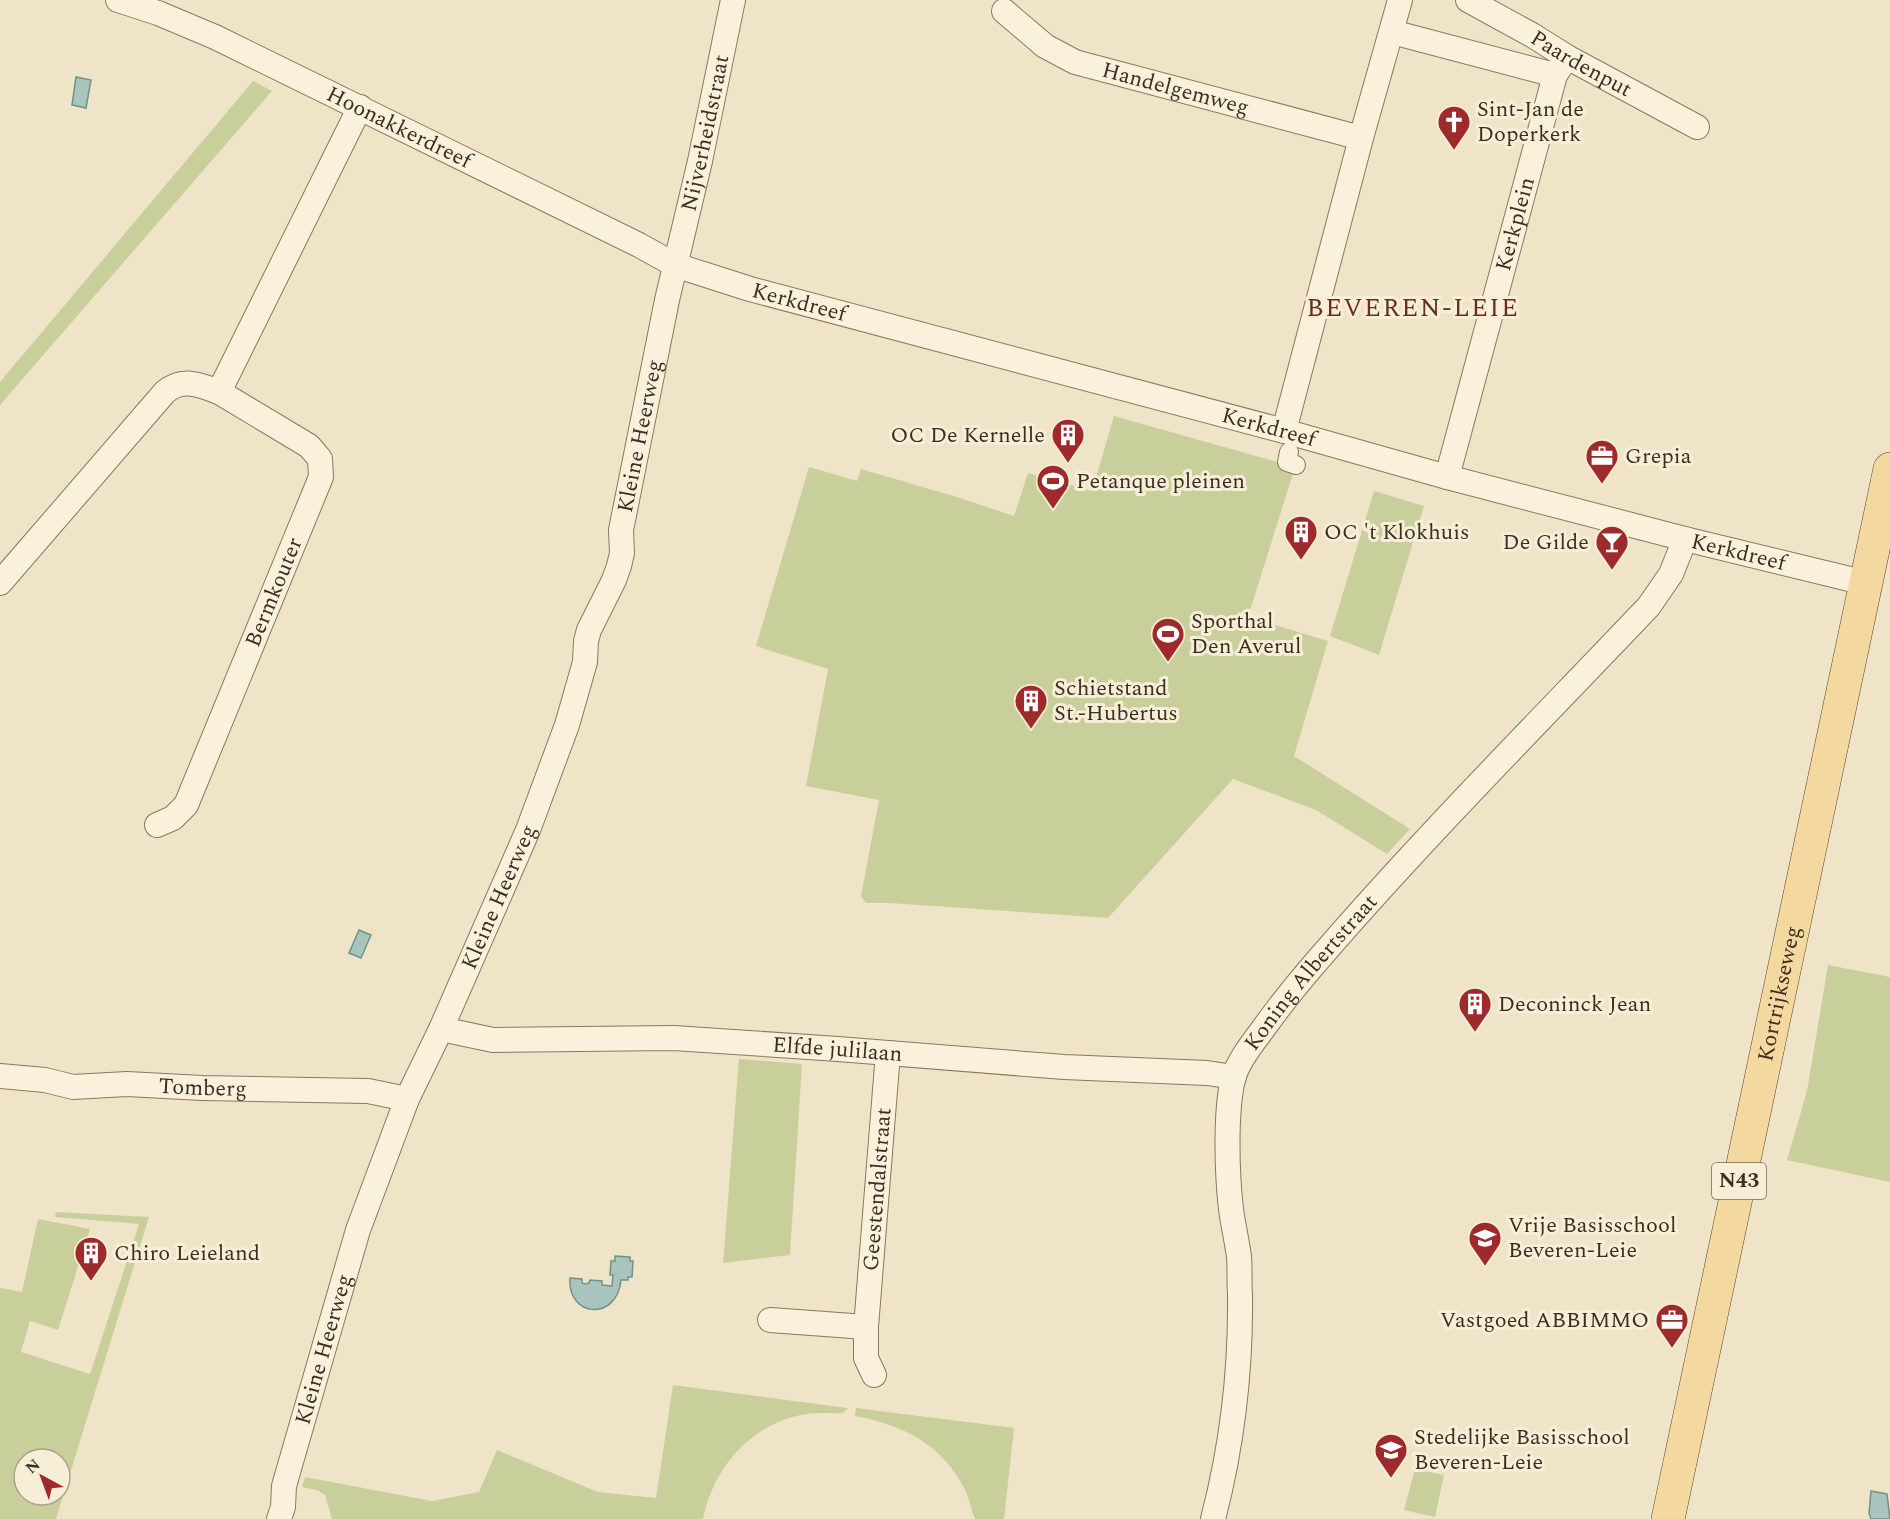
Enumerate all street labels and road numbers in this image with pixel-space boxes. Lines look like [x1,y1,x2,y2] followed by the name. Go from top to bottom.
[1524,22,1638,106] street label: Paardenput
[672,51,738,215] street label: Nijverheidstraat
[1098,53,1253,124] street label: Handelgemweg
[321,78,479,178] street label: Hoonakkerdreef
[1487,173,1543,275] street label: Kerkplein
[748,274,851,331] street label: Kerkdreef
[608,356,671,515] street label: Kleine Heerweg
[1218,399,1321,456] street label: Kerkdreef
[1688,525,1791,580] street label: Kerkdreef
[236,532,311,652] street label: Bermkouter
[452,819,545,975] street label: Kleine Heerweg
[1236,886,1385,1058] street label: Koning Albertstraat
[1749,923,1809,1064] street label: Kortrijkseweg
[771,1028,904,1071] street label: Elfde julilaan
[158,1069,247,1105] street label: Tomberg
[854,1106,900,1272] street label: Geestendalstraat
[1712,1163,1766,1199] road number: N43
[286,1270,361,1429] street label: Kleine Heerweg

